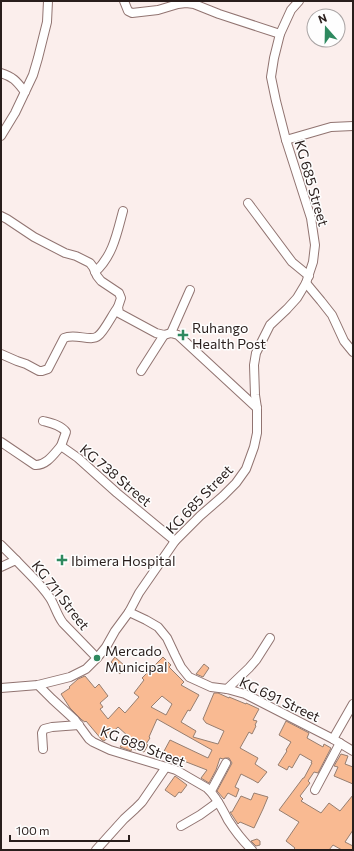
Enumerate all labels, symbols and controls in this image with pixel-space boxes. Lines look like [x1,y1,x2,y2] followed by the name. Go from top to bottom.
[306,8,346,48] north arrow
[316,11,329,26] text: N
[292,138,333,228] street label: KG 685 Street
[192,319,266,352] place label: Ruhango Health Post
[177,329,189,341] marker: Ruhango Health Post
[77,440,155,510] street label: KG 738 Street
[162,461,236,537] street label: KG 685 Street
[71,552,175,569] place label: Ibimera Hospital
[56,554,68,566] marker: Ibimera Hospital
[29,557,94,633] street label: KG 711 Street
[105,642,168,675] place label: Mercado Municipal
[92,653,102,663] marker: Mercado Municipal
[237,673,323,725] street label: KG 691 Street
[98,722,188,770] street label: KG 689 Street
[10,817,129,843] scale bar
[16,823,50,837] text: 100 m

